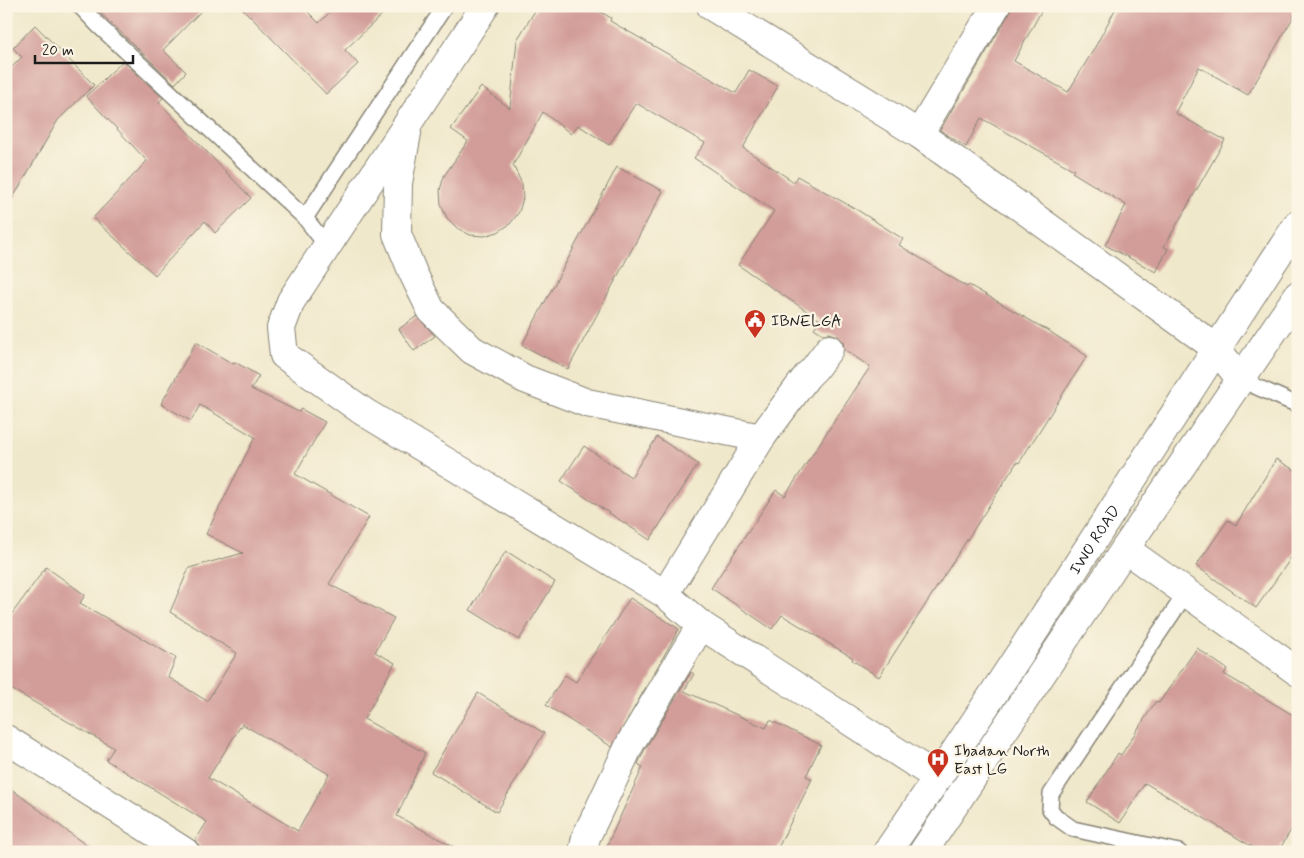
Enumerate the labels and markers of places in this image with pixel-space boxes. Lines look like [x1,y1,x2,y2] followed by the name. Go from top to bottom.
[743,308,767,339] public building icon: IBNELGA
[771,311,842,332] place label: IBNELGA
[954,741,1050,780] place label: Ibadan North East LG
[926,747,950,778] hospital icon: Ibadan North East LG

